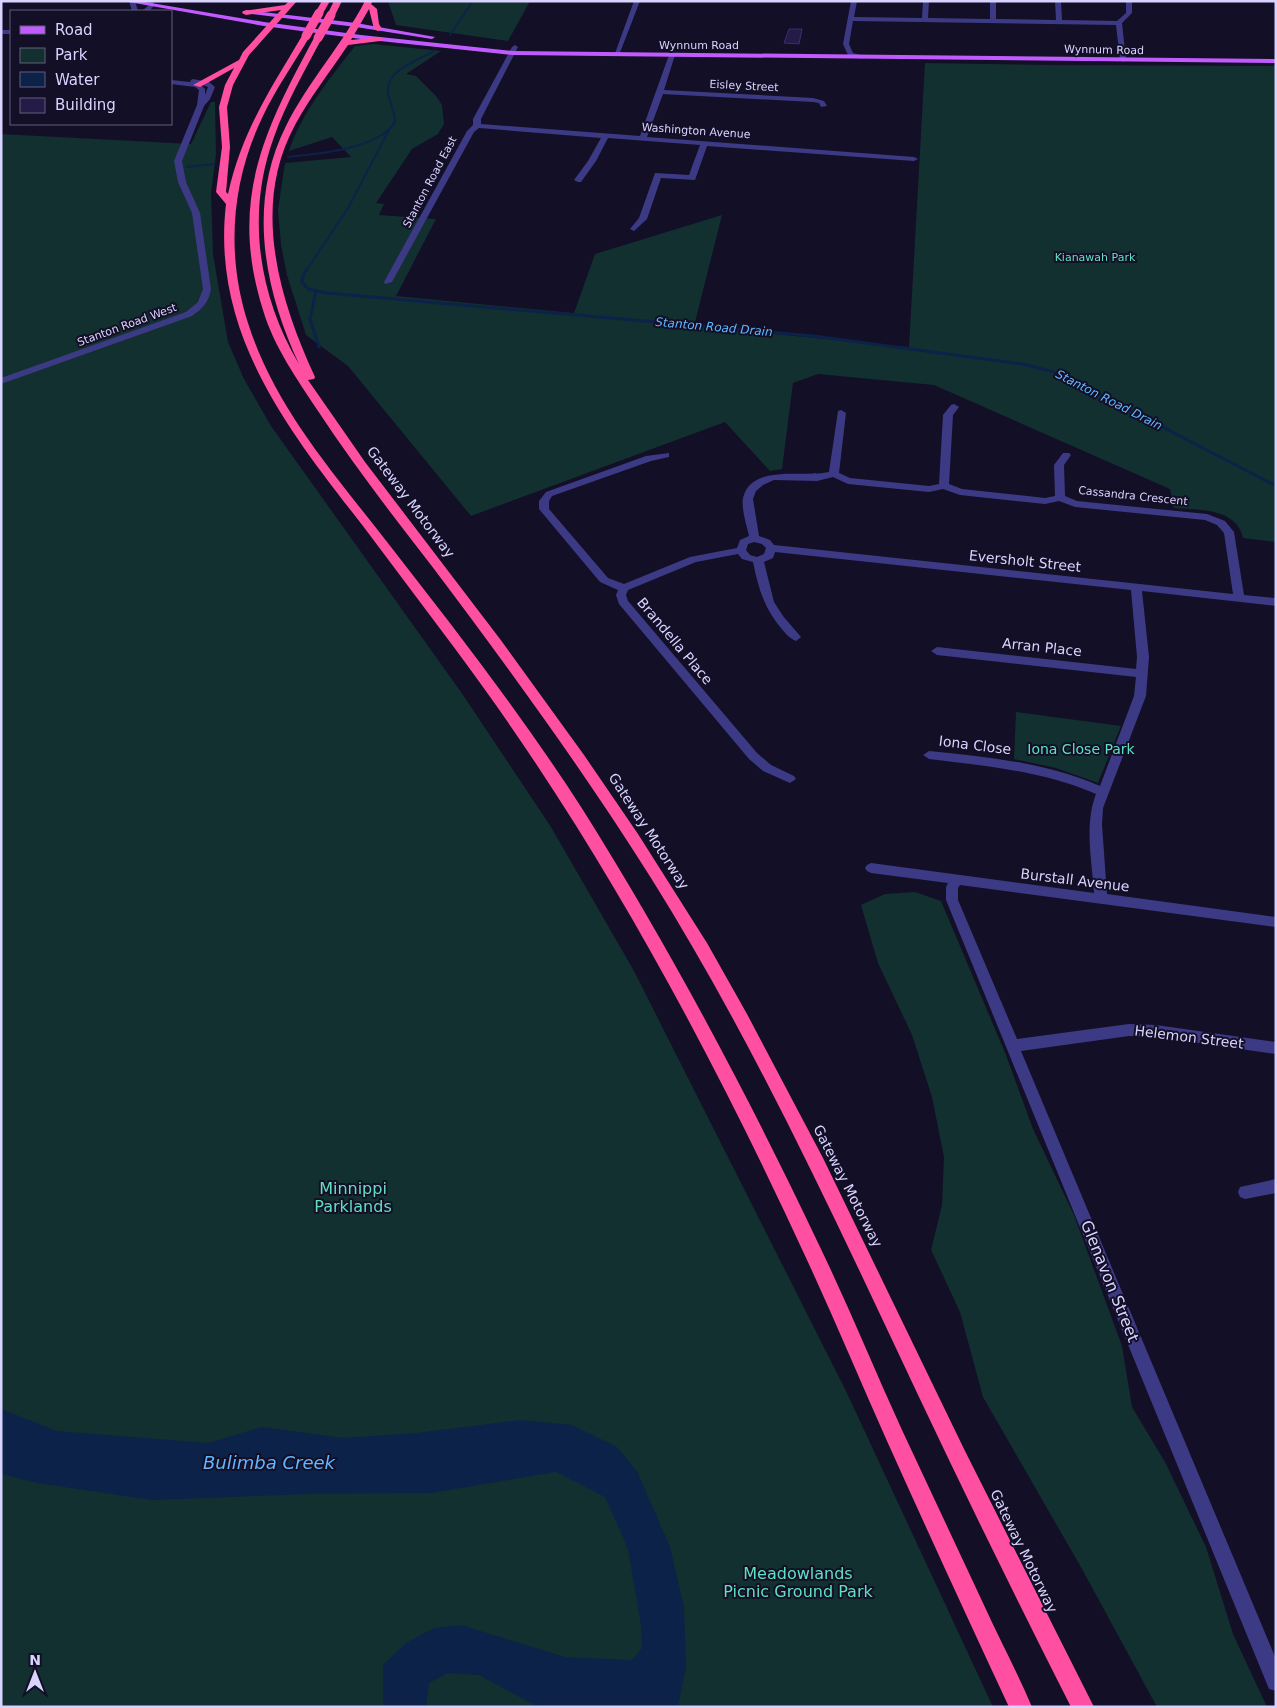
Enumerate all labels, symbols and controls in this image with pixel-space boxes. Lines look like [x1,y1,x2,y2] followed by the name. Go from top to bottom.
[10,10,172,125] legend
[55,21,93,39] text: Road
[659,39,739,52] street label: Wynnum Road
[1064,43,1144,57] street label: Wynnum Road
[55,46,88,64] text: Park
[55,71,100,89] text: Water
[709,78,779,94] street label: Eisley Street
[55,96,116,114] text: Building
[641,121,751,141] street label: Washington Avenue
[400,134,460,230] street label: Stanton Road East
[1055,251,1136,264] park label: Kianawah Park
[76,301,179,349] street label: Stanton Road West
[655,315,773,339] water label: Stanton Road Drain
[1053,367,1165,433] water label: Stanton Road Drain
[364,443,458,561] street label: Gateway Motorway
[1078,484,1189,508] street label: Cassandra Crescent
[968,547,1082,575] street label: Eversholt Street
[634,594,716,688] street label: Brandella Place
[1001,635,1083,659] street label: Arran Place
[938,733,1012,757] street label: Iona Close
[1027,741,1136,757] park label: Iona Close Park
[606,770,692,892] street label: Gateway Motorway
[1020,865,1130,895] street label: Burstall Avenue
[1134,1022,1245,1052] street label: Helemon Street
[810,1122,886,1250] street label: Gateway Motorway
[314,1179,392,1216] park label: Minnippi Parklands
[1077,1217,1143,1345] street label: Glenavon Street
[203,1452,337,1473] water label: Bulimba Creek
[987,1487,1061,1615] street label: Gateway Motorway
[723,1564,873,1601] park label: Meadowlands Picnic Ground Park
[10,1648,60,1698] north arrow
[29,1652,41,1668] text: N

